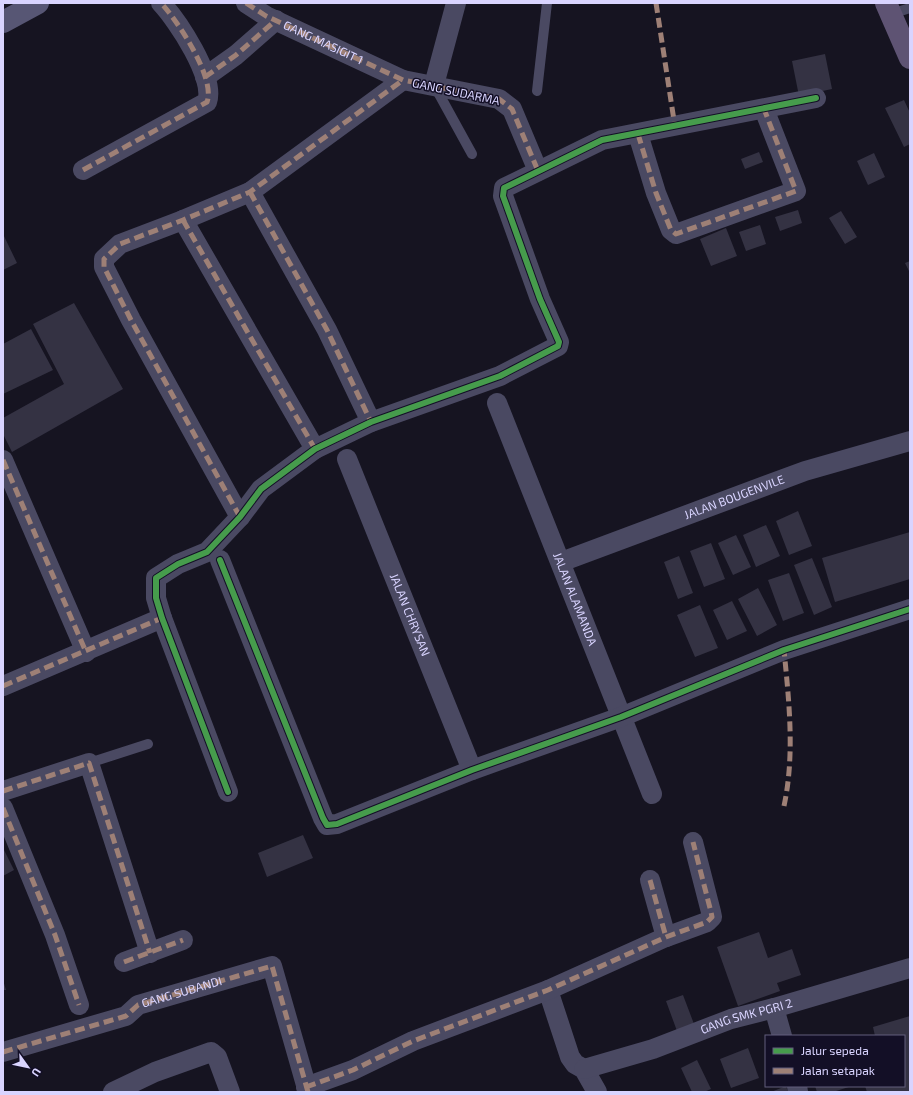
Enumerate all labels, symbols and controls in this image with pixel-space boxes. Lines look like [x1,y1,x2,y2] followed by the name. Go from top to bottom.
[281,17,366,66] street label: GANG MASIGIT 1
[411,75,502,107] street label: GANG SUDARMA
[682,471,786,521] street label: JALAN BOUGENVILE
[551,550,601,648] street label: JALAN ALAMANDA
[388,571,433,658] street label: JALAN CHRYSAN
[140,973,223,1010] street label: GANG SUBANDI
[698,995,794,1036] street label: GANG SMK PGRI 2
[765,1035,905,1087] legend
[801,1043,869,1057] text: Jalur sepeda
[8,1047,48,1087] north arrow
[801,1063,875,1077] text: Jalan setapak
[29,1066,44,1079] text: U

